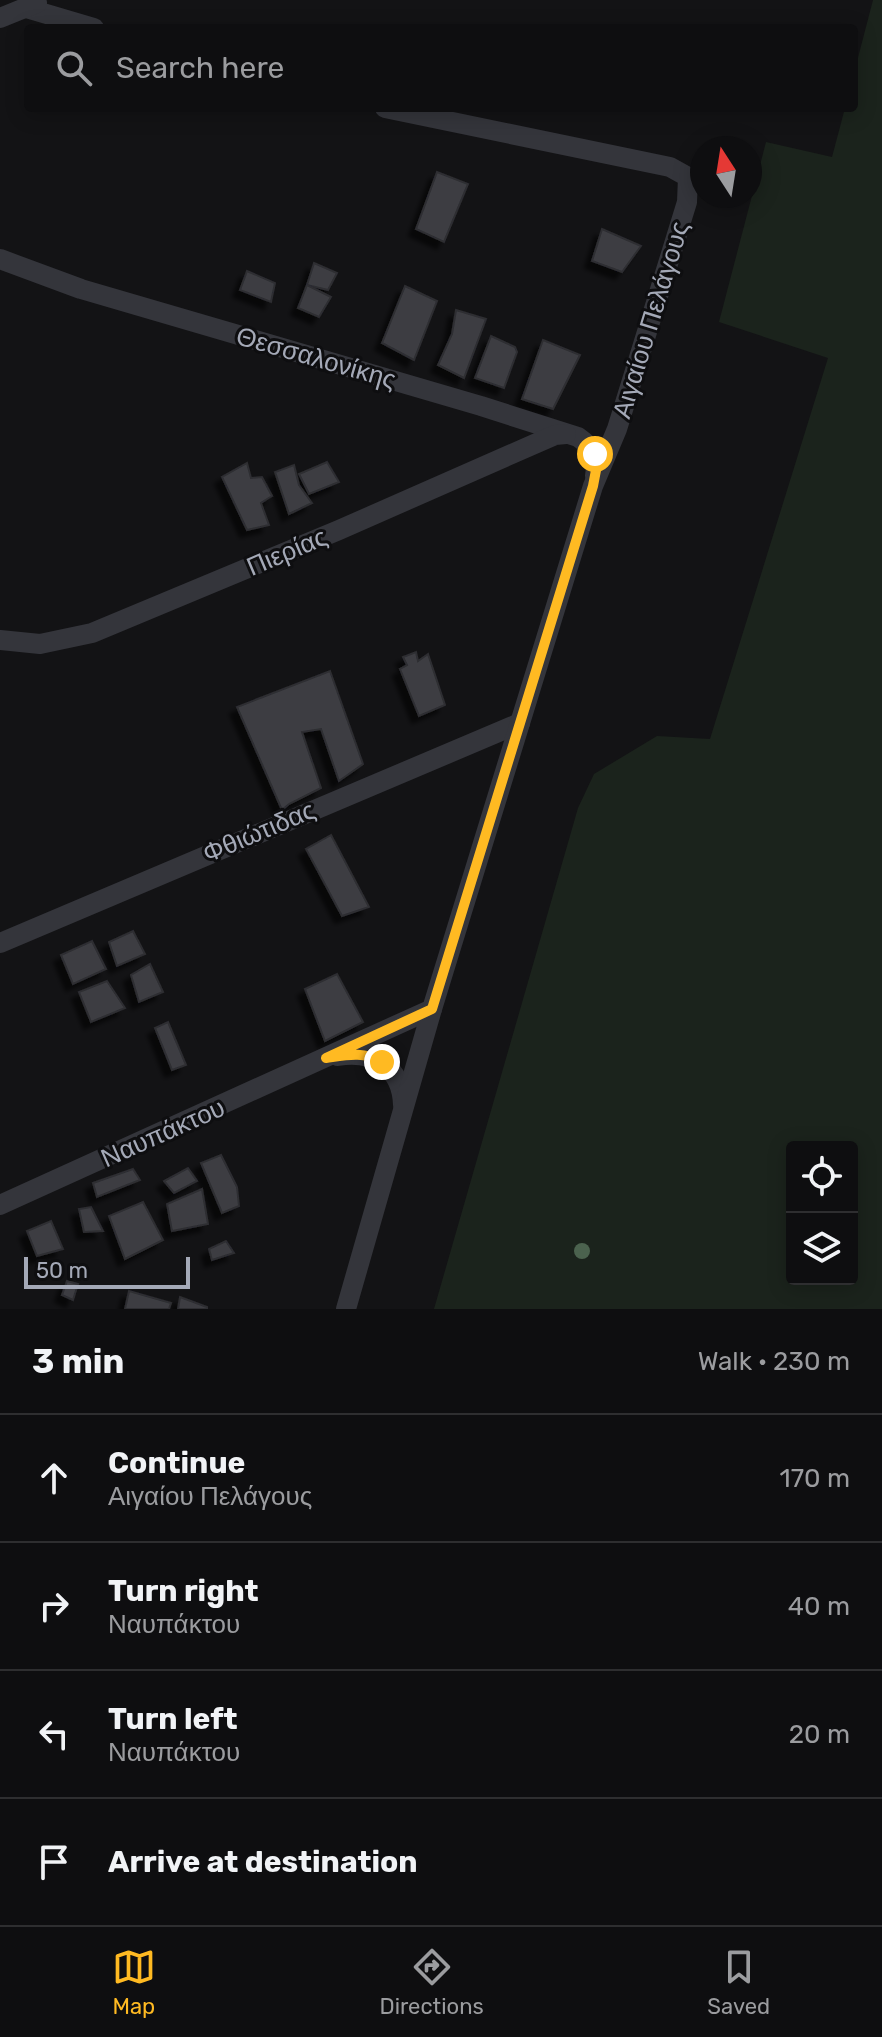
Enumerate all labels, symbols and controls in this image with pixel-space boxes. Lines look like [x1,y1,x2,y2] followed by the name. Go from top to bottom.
[24,24,858,112] search box
[52,46,96,90] icon: search
[116,50,284,86] text: Search here
[690,136,762,208] north arrow
[606,218,696,422] street label: Αιγαίου Πελάγους
[233,320,399,396] street label: Θεσσαλονίκης
[577,436,613,472] route start
[242,521,332,583] street label: Πιερίας
[198,794,320,870] street label: Φθιώτιδας
[364,1044,400,1080] route end
[96,1092,230,1174] street label: Ναυπάκτου
[786,1141,858,1285] map controls
[786,1141,858,1213] button: locate
[786,1213,858,1285] button: layers
[24,1253,190,1289] scale bar
[36,1257,88,1284] text: 50 m
[32,1341,124,1382] text: 3 min
[698,1346,850,1377] text: Walk · 230 m
[108,1445,245,1481] text: Continue
[32,1456,76,1500] icon: ahead
[780,1463,850,1494] text: 170 m
[108,1481,312,1512] text: Αιγαίου Πελάγους
[108,1573,259,1609] text: Turn right
[32,1584,76,1628] icon: right
[788,1591,850,1622] text: 40 m
[108,1609,240,1640] text: Ναυπάκτου
[108,1701,238,1737] text: Turn left
[32,1712,76,1756] icon: left
[789,1719,850,1750] text: 20 m
[108,1737,240,1768] text: Ναυπάκτου
[32,1840,76,1884] icon: arrive
[108,1844,418,1880] text: Arrive at destination
[112,1945,156,2020] tab: Map
[379,1945,484,2020] tab: Directions
[707,1945,770,2020] tab: Saved

